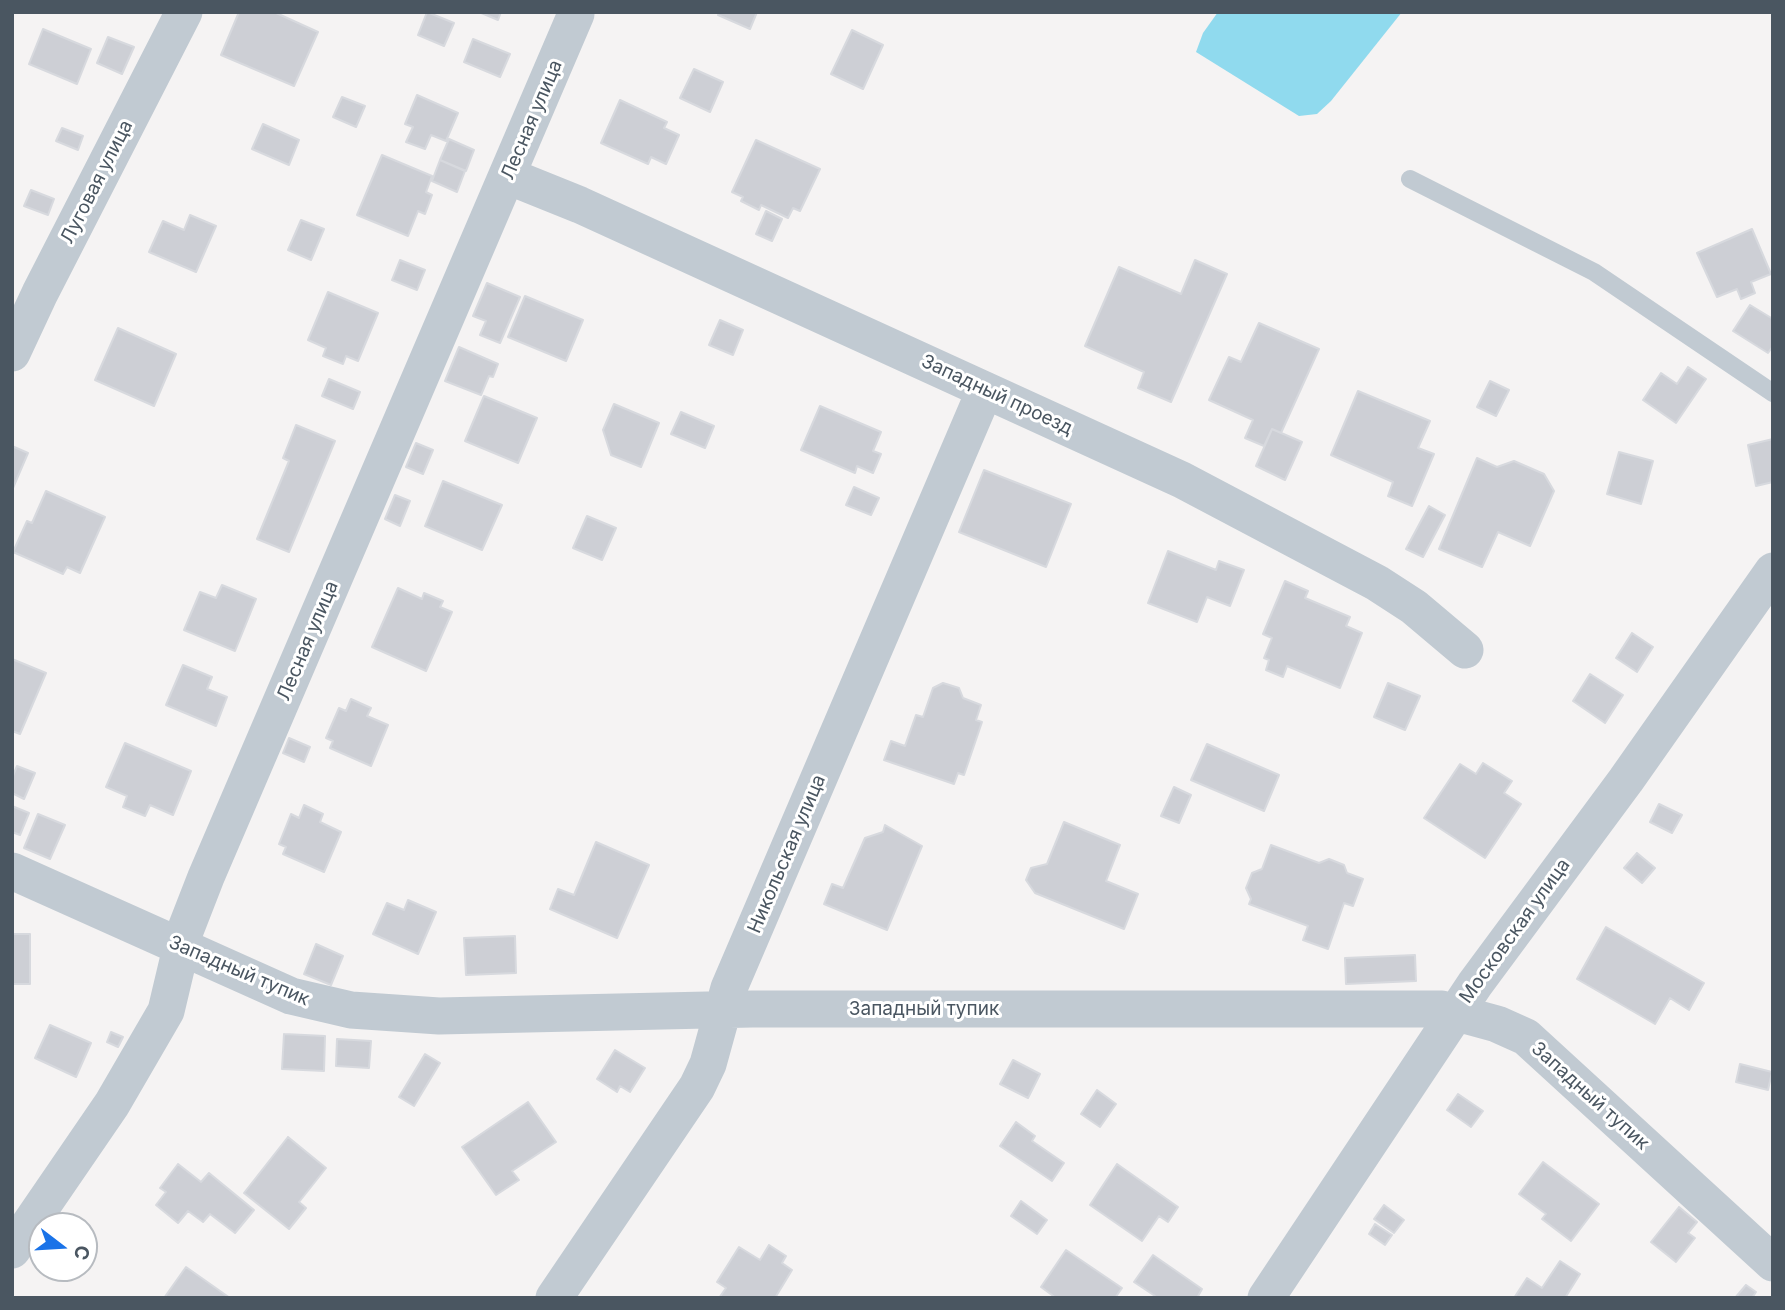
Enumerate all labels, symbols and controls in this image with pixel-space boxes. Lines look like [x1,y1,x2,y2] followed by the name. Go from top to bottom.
[497,57,567,183] street label: Лесная улица
[56,116,138,248] street label: Луговая улица
[918,350,1076,440] street label: Западный проезд
[273,578,343,704] street label: Лесная улица
[743,771,831,937] street label: Никольская улица
[1455,854,1575,1008] street label: Московская улица
[165,931,313,1011] street label: Западный тупик
[849,998,999,1020] street label: Западный тупик
[1526,1037,1654,1155] street label: Западный тупик
[28,1212,98,1282] north arrow
[69,1243,95,1263] text: С

